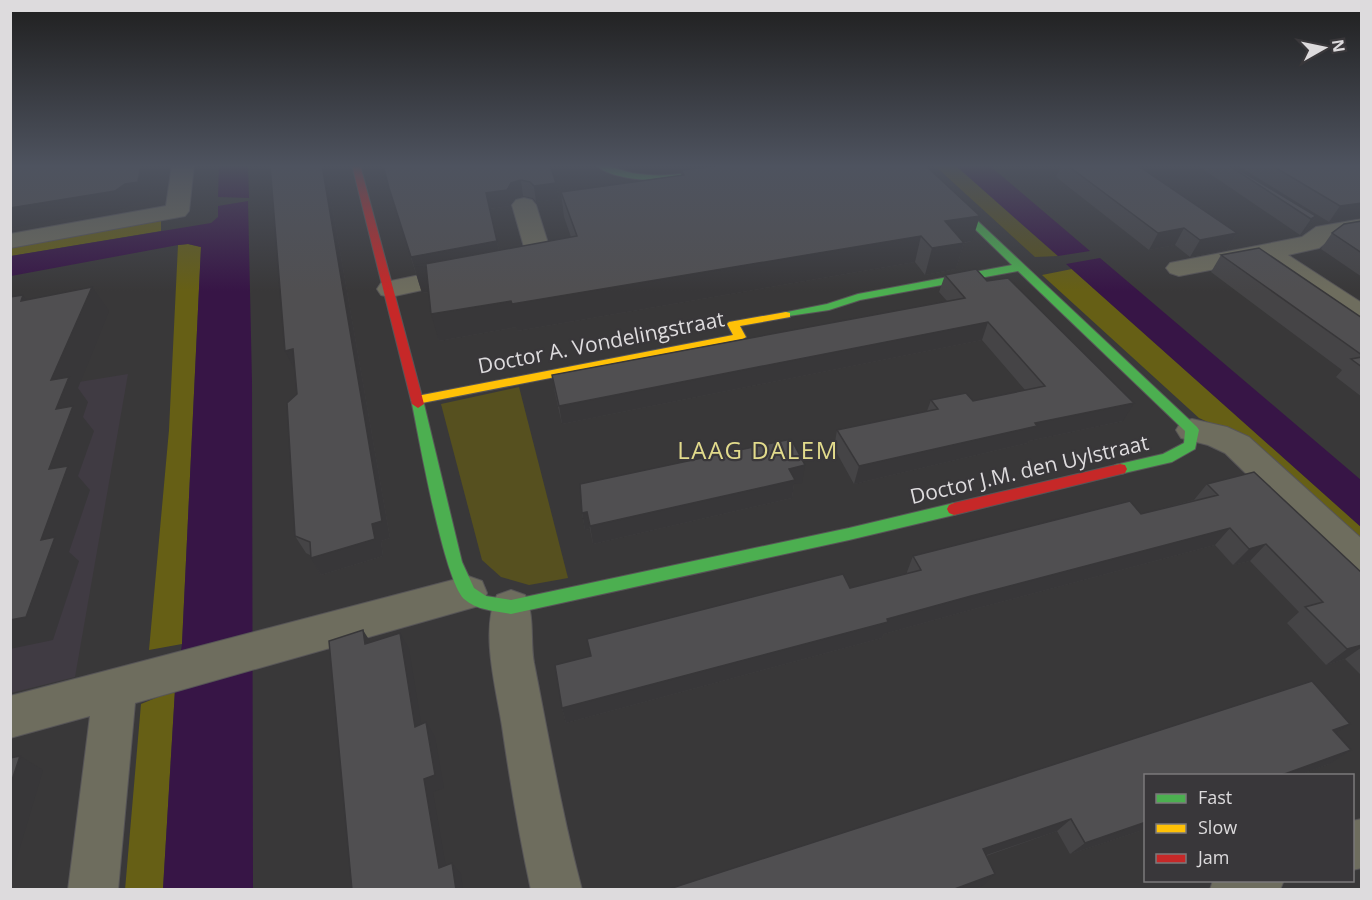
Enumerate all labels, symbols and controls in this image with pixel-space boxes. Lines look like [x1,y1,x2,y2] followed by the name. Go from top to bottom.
[1294,18,1354,78] north arrow
[1327,38,1351,54] text: N
[475,304,727,380] street label: Doctor A. Vondelingstraat
[907,428,1151,510] street label: Doctor J.M. den Uylstraat
[677,433,839,466] district label: LAAG DALEM
[1144,774,1354,882] legend
[1198,785,1232,809] text: Fast
[1198,815,1237,839] text: Slow
[1196,845,1230,869] text: Jam

